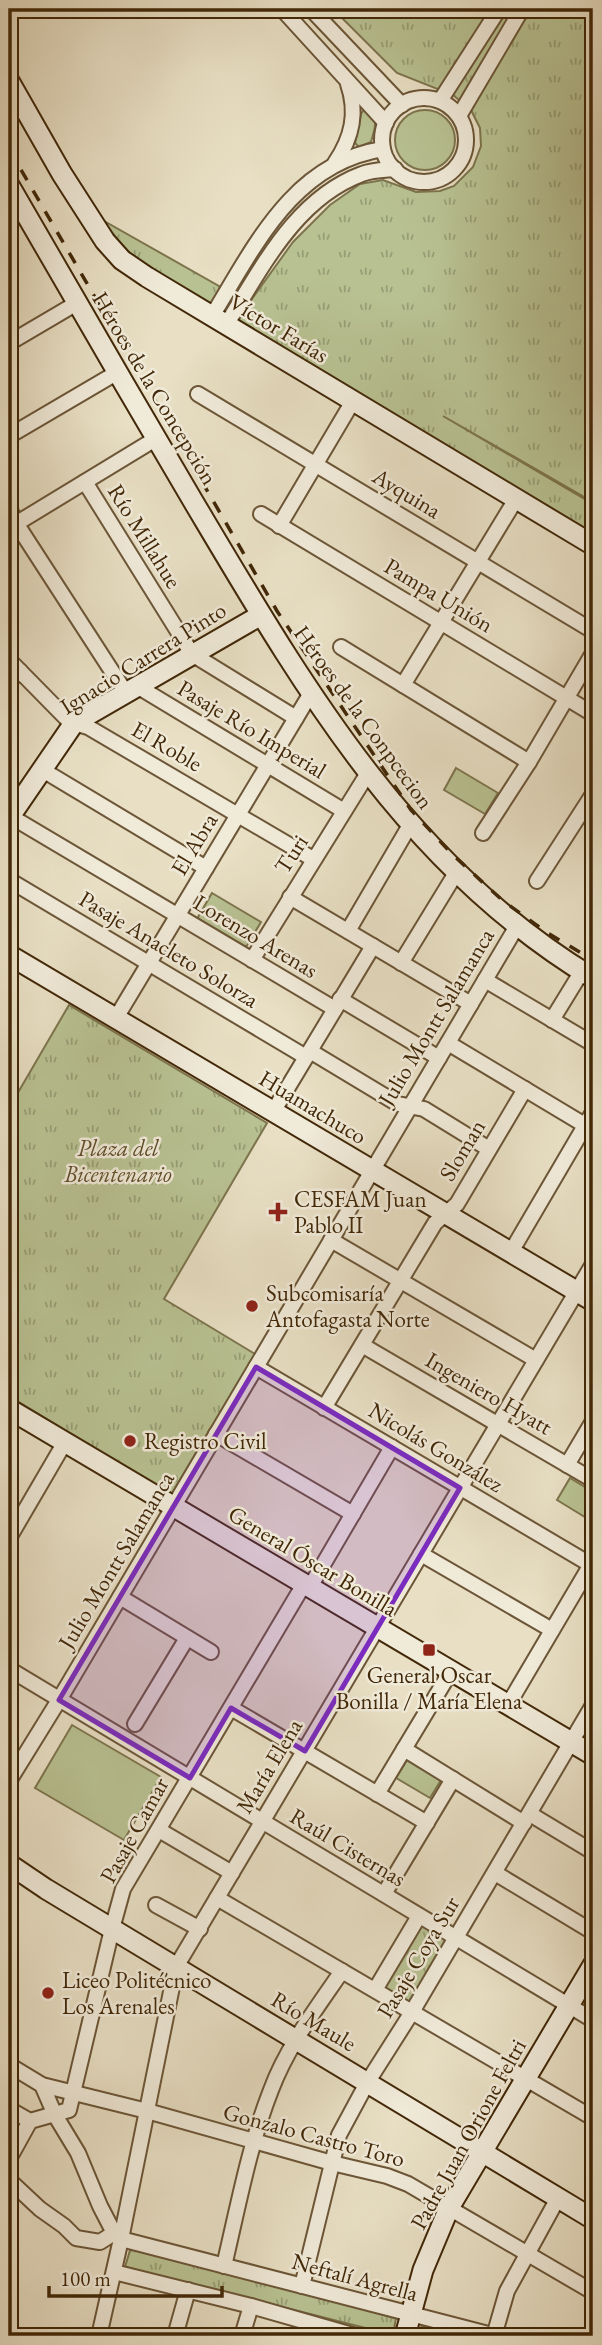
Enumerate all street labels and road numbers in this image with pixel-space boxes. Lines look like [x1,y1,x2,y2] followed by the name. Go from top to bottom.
[85,286,225,490] street label: Héroes de la Concepción
[224,287,334,369] street label: Víctor Farías
[366,460,448,526] street label: Ayquina
[101,478,189,594] street label: Río Millahue
[379,551,499,639] street label: Pampa Unión
[54,595,232,721] street label: Ignacio Carrera Pinto
[287,619,441,815] street label: Héroes de la Conpcecion
[172,673,332,785] street label: Pasaje Río Imperial
[126,714,208,778] street label: El Roble
[164,807,225,881] street label: El Abra
[267,828,315,879] street label: Turi
[74,884,265,1015] street label: Pasaje Anacleto Solorza
[188,887,324,985] street label: Lorenzo Arenas
[370,922,501,1113] street label: Julio Montt Salamanca
[254,1063,372,1151] street label: Huamachuco
[432,1114,492,1186] street label: Sloman
[420,1345,558,1442] street label: Ingeniero Hyatt
[363,1395,509,1499] street label: Nicolás González
[50,1465,181,1656] street label: Julio Montt Salamanca
[223,1499,404,1624] street label: General Óscar Bonilla
[229,1712,309,1819] street label: María Elena
[93,1772,175,1888] street label: Pasaje Camar
[285,1801,411,1893] street label: Raúl Cisternas
[370,1890,466,2023] street label: Pasaje Coya Sur
[266,1984,362,2058] street label: Río Maule
[403,2033,533,2235] street label: Padre Juan Orione Feltri
[220,2096,408,2174] street label: Gonzalo Castro Toro
[289,2246,422,2308] street label: Neftalí Agrella

